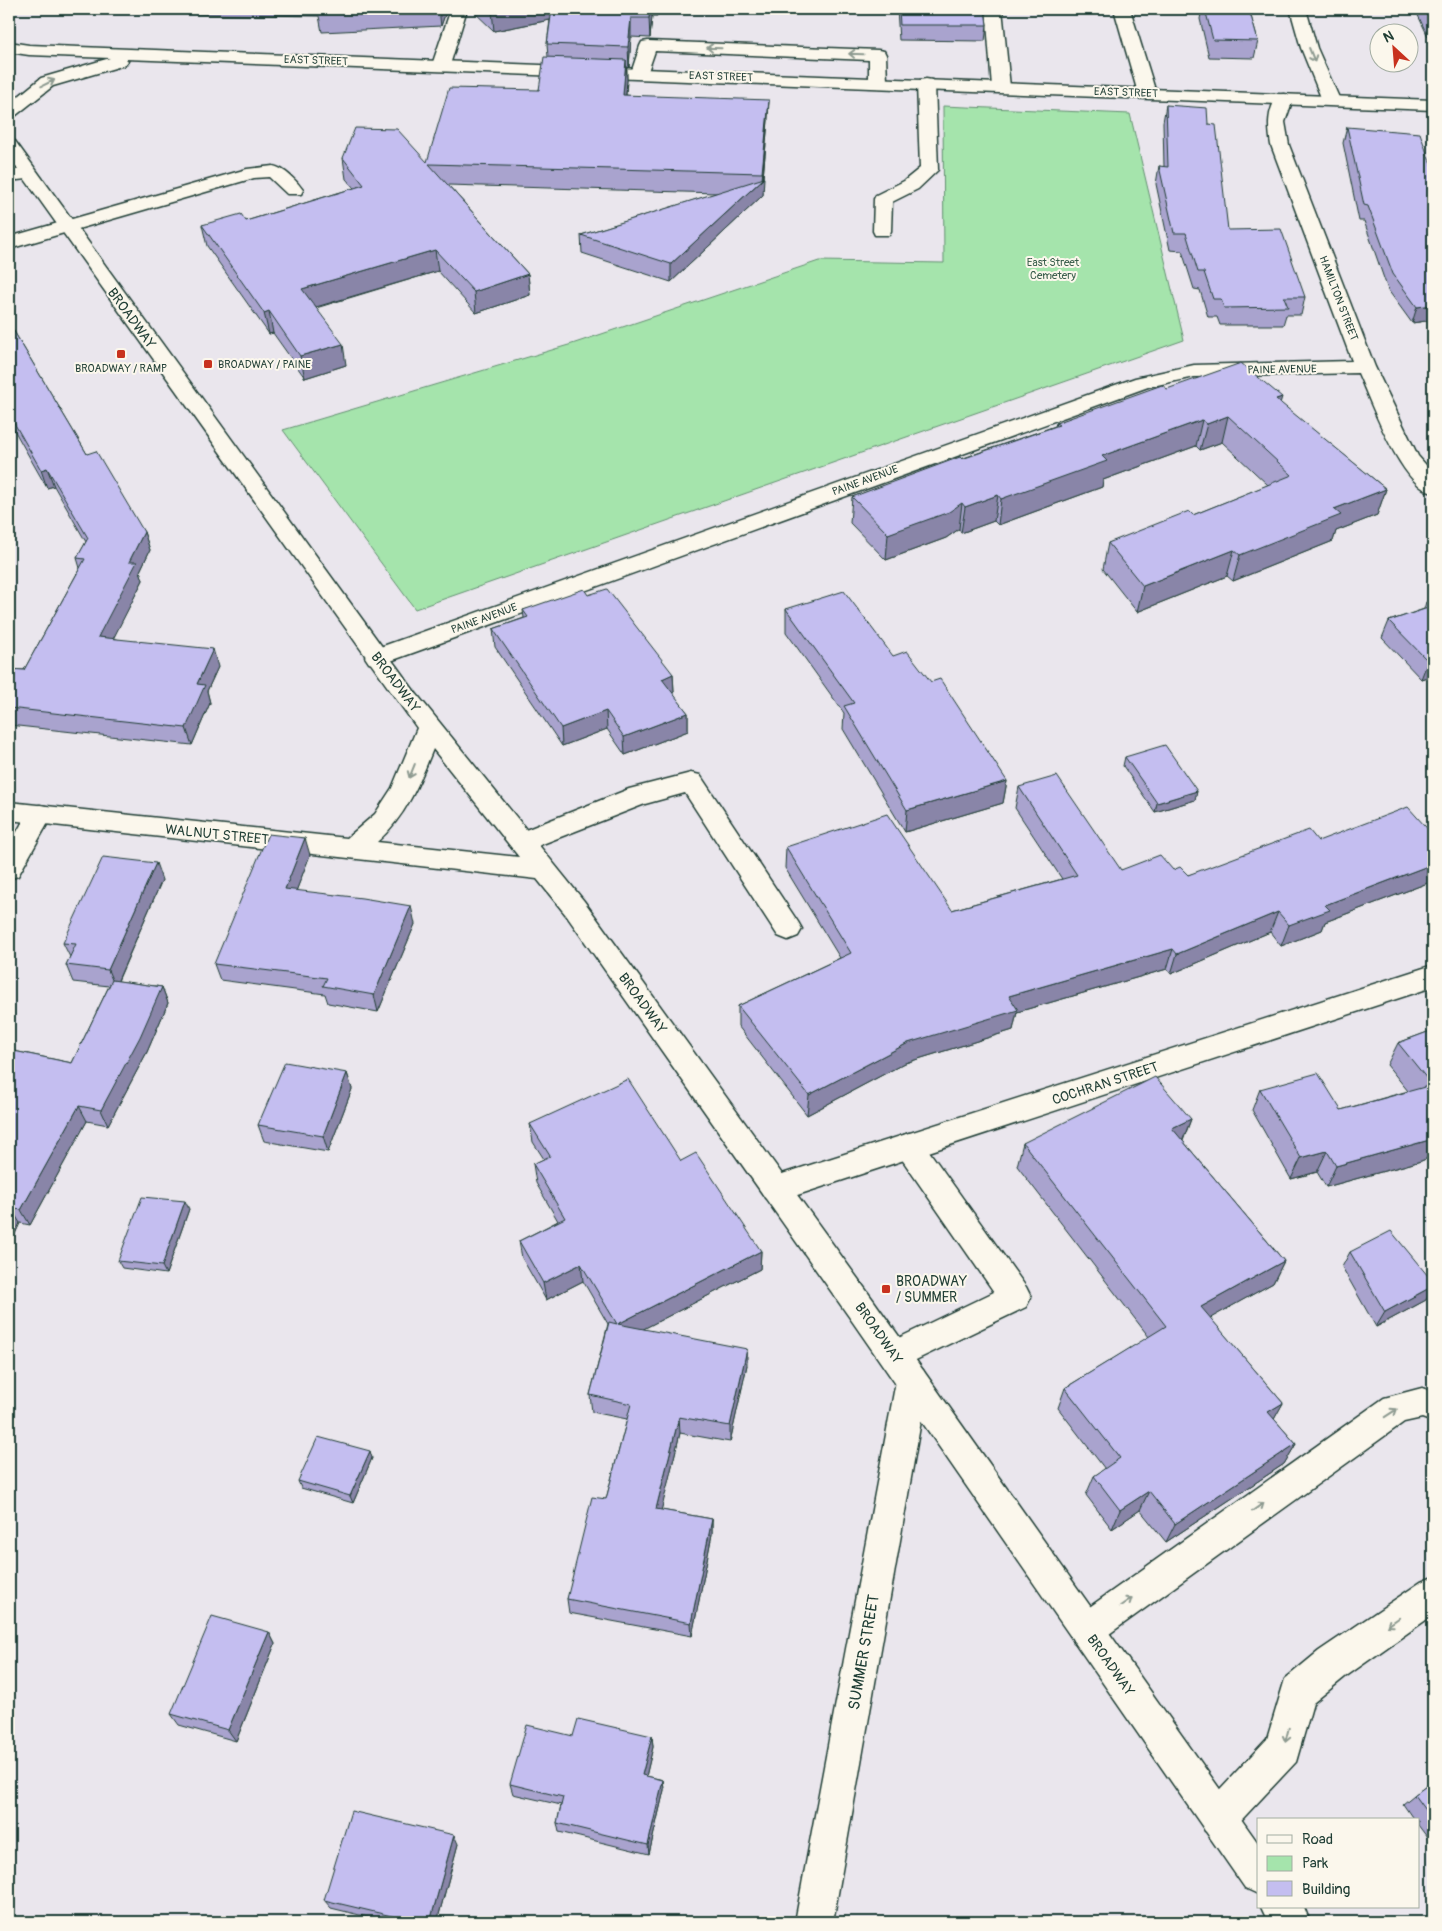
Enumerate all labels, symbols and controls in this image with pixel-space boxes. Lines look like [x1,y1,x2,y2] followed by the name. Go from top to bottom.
[1370,22,1420,72] north arrow
[1381,27,1397,46] text: N
[706,44,722,53] one-way arrow
[1308,47,1318,62] one-way arrow
[849,49,865,59] one-way arrow
[284,53,348,68] street label: EAST STREET
[689,69,753,84] street label: EAST STREET
[40,78,55,88] one-way arrow
[1094,85,1158,100] street label: EAST STREET
[1316,254,1361,342] street label: HAMILTON STREET
[1027,256,1080,282] park label: East Street Cemetery
[104,285,159,352] street label: BROADWAY
[115,348,127,360] marker: BROADWAY / RAMP
[202,358,214,370] marker: BROADWAY / PAINE
[218,358,311,371] place label: BROADWAY / PAINE
[75,362,167,375] place label: BROADWAY / RAMP
[1247,362,1317,377] street label: PAINE AVENUE
[830,462,900,498] street label: PAINE AVENUE
[449,600,519,636] street label: PAINE AVENUE
[367,649,424,716] street label: BROADWAY
[407,763,416,778] one-way arrow
[164,821,270,848] street label: WALNUT STREET
[615,970,670,1037] street label: BROADWAY
[1050,1058,1161,1109] street label: COCHRAN STREET
[896,1273,967,1306] place label: BROADWAY / SUMMER
[880,1283,892,1295] marker: BROADWAY / SUMMER
[851,1299,906,1367] street label: BROADWAY
[1383,1408,1397,1418] one-way arrow
[1251,1502,1265,1512] one-way arrow
[844,1593,884,1712] street label: SUMMER STREET
[1119,1597,1133,1607] one-way arrow
[1386,1617,1400,1627] one-way arrow
[1083,1631,1138,1699] street label: BROADWAY
[1282,1726,1291,1742] one-way arrow
[1257,1818,1420,1908] legend
[1302,1830,1333,1849] text: Road
[1302,1854,1329,1873] text: Park
[1302,1880,1350,1899] text: Building

